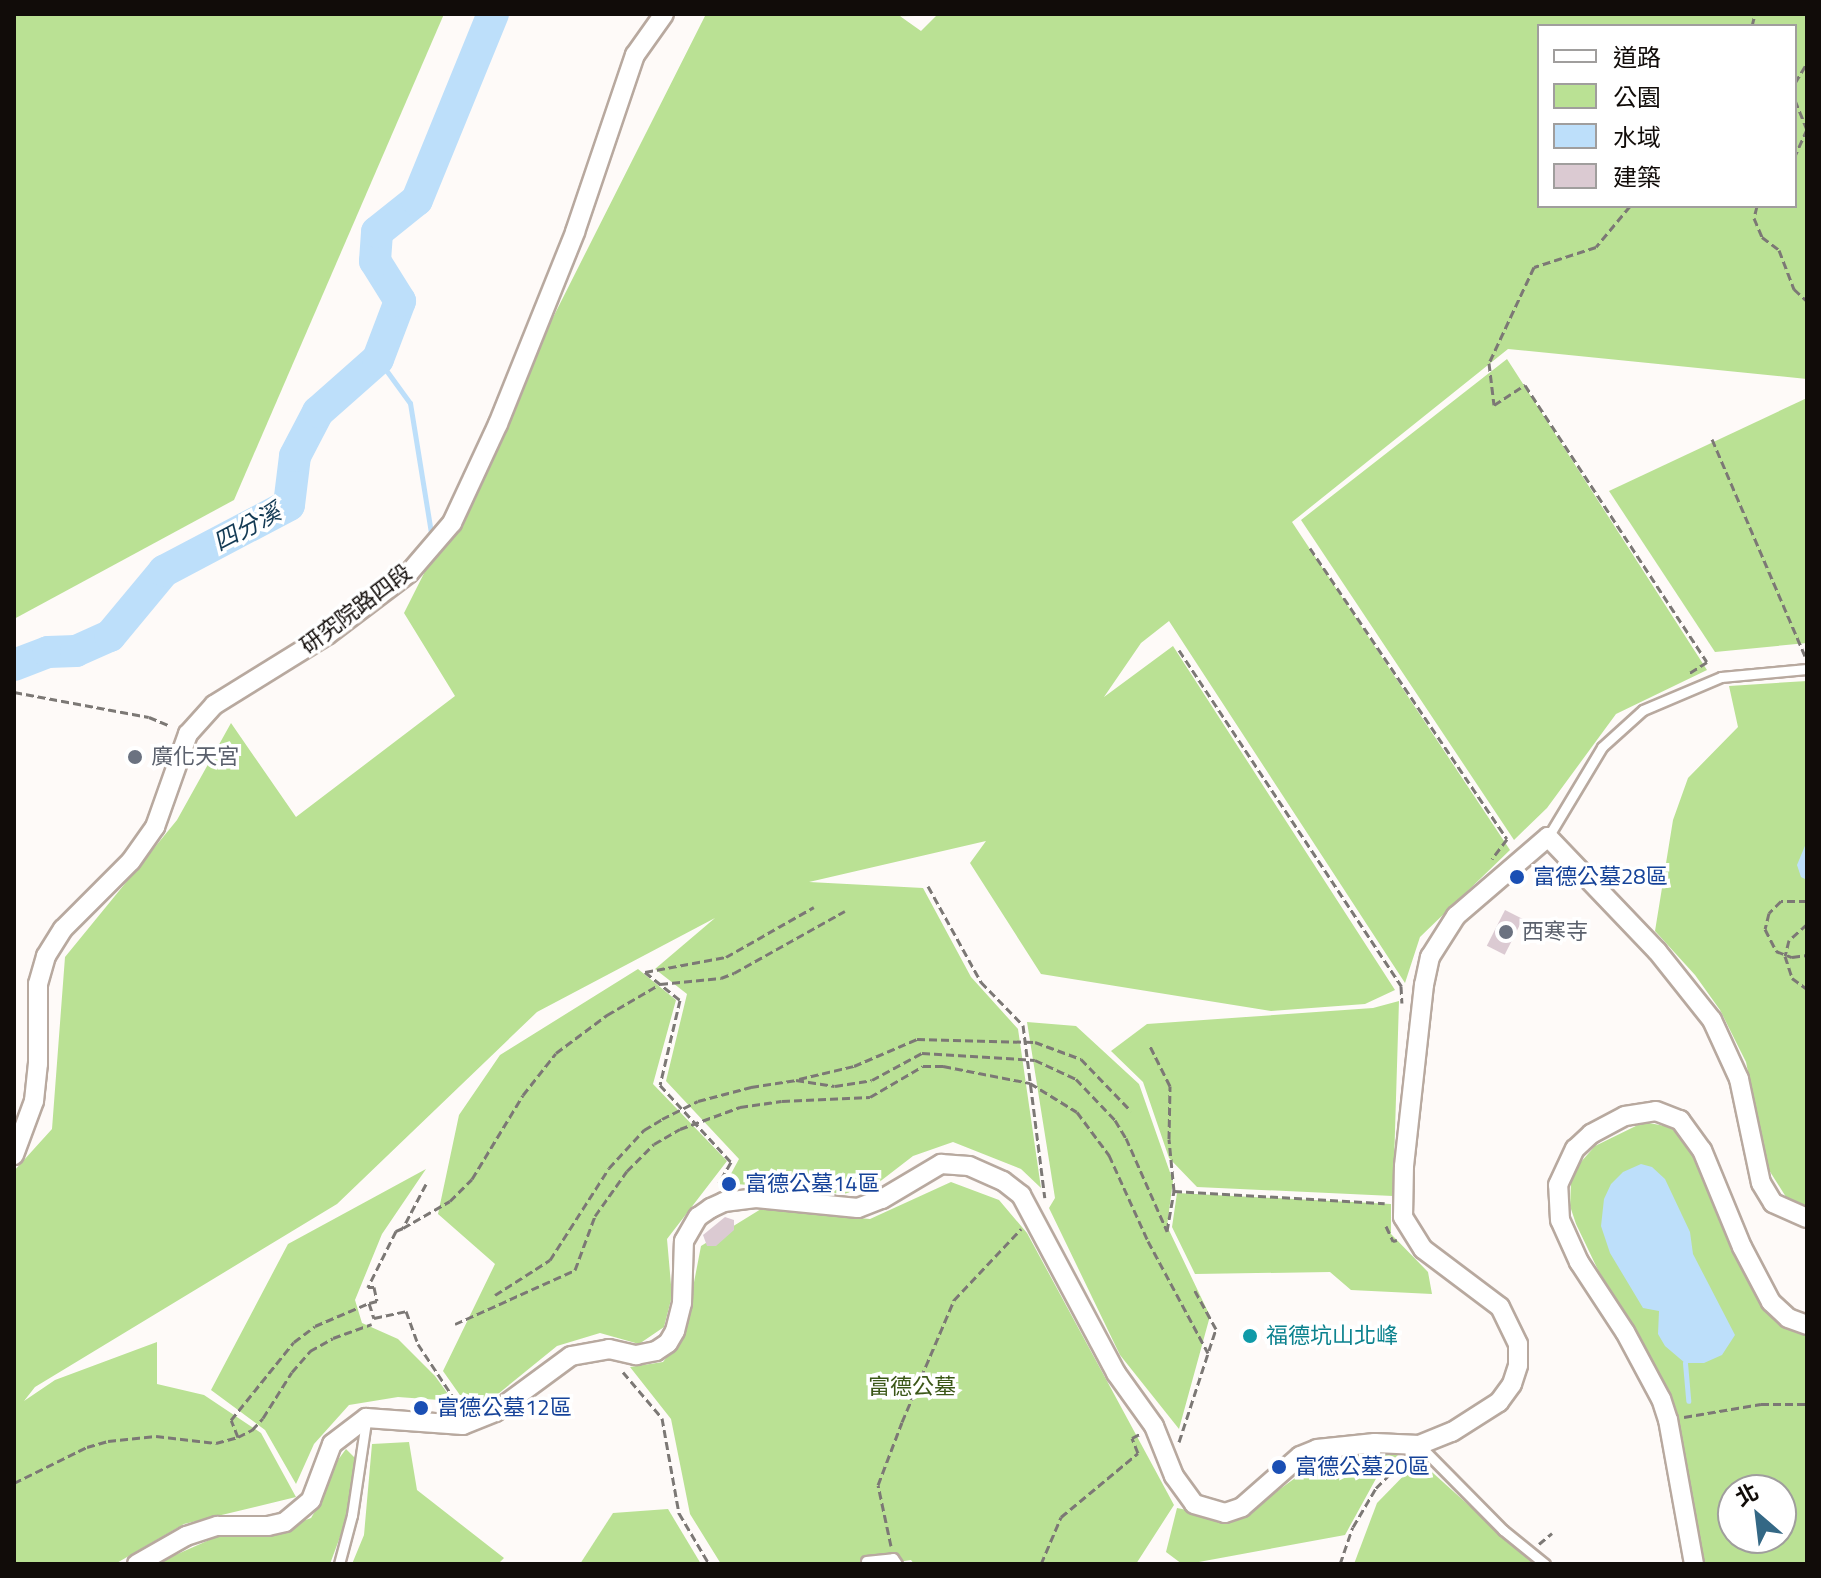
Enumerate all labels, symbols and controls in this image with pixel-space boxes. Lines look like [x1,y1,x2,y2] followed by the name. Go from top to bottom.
[1537,24,1797,208] legend
[1613,39,1661,75] text: 道路
[1613,79,1661,115] text: 公園
[1613,119,1661,155] text: 水域
[1613,159,1661,195] text: 建築
[208,497,286,557] water label: 四分溪
[295,559,417,659] street label: 研究院路四段
[151,744,239,770] place label: 廣化天宮
[126,748,144,766] marker: 廣化天宮
[1533,864,1668,890] place label: 富德公墓28區
[1508,868,1526,886] marker: 富德公墓28區
[1522,919,1588,945] place label: 西寒寺
[1497,923,1515,941] marker: 西寒寺
[745,1171,880,1197] place label: 富德公墓14區
[720,1175,738,1193] marker: 富德公墓14區
[1266,1323,1398,1349] place label: 福德坑山北峰
[1241,1327,1259,1345] marker: 福德坑山北峰
[868,1374,956,1400] park label: 富德公墓
[437,1395,572,1421] place label: 富德公墓12區
[412,1399,430,1417] marker: 富德公墓12區
[1295,1454,1430,1480] place label: 富德公墓20區
[1270,1458,1288,1476] marker: 富德公墓20區
[1717,1474,1797,1554] north arrow
[1729,1474,1764,1515] text: 北

